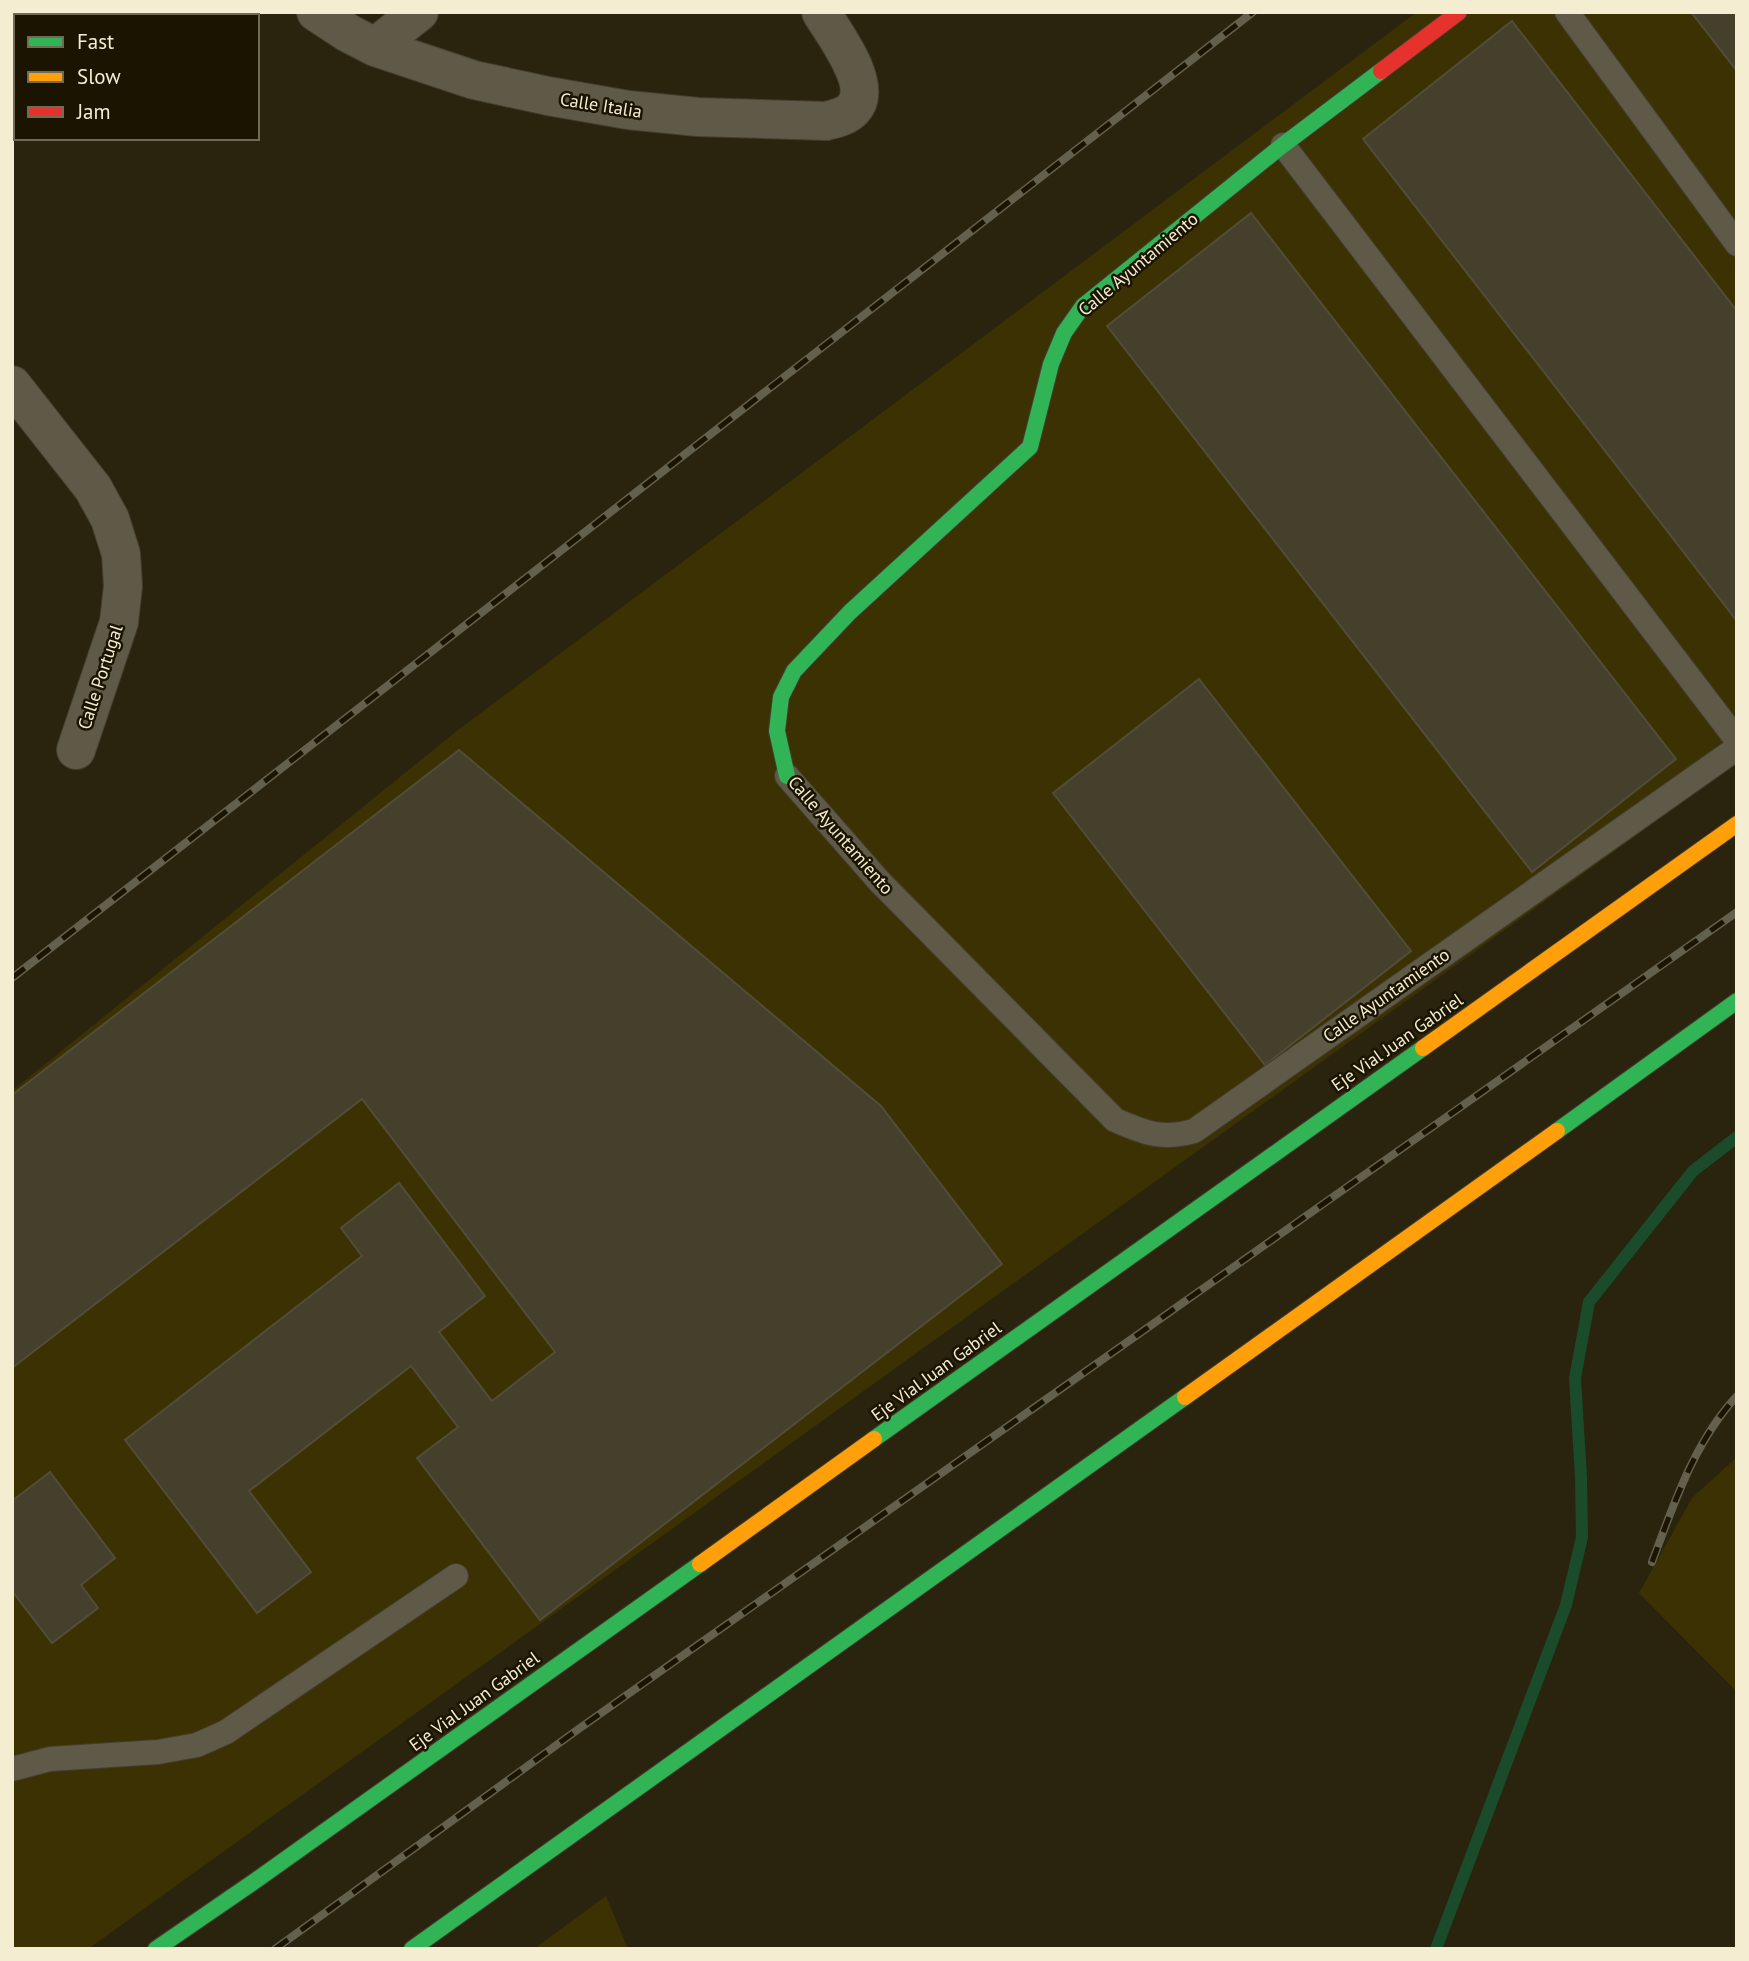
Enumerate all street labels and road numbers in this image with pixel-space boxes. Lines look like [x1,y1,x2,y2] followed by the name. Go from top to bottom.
[558,87,644,123] street label: Calle Italia
[1073,207,1203,321] street label: Calle Ayuntamiento
[72,621,128,732] street label: Calle Portugal
[783,771,899,899] street label: Calle Ayuntamiento
[1318,943,1454,1047] street label: Calle Ayuntamiento
[1327,988,1468,1096] street label: Eje Vial Juan Gabriel
[866,1316,1006,1426] street label: Eje Vial Juan Gabriel
[404,1646,544,1756] street label: Eje Vial Juan Gabriel

